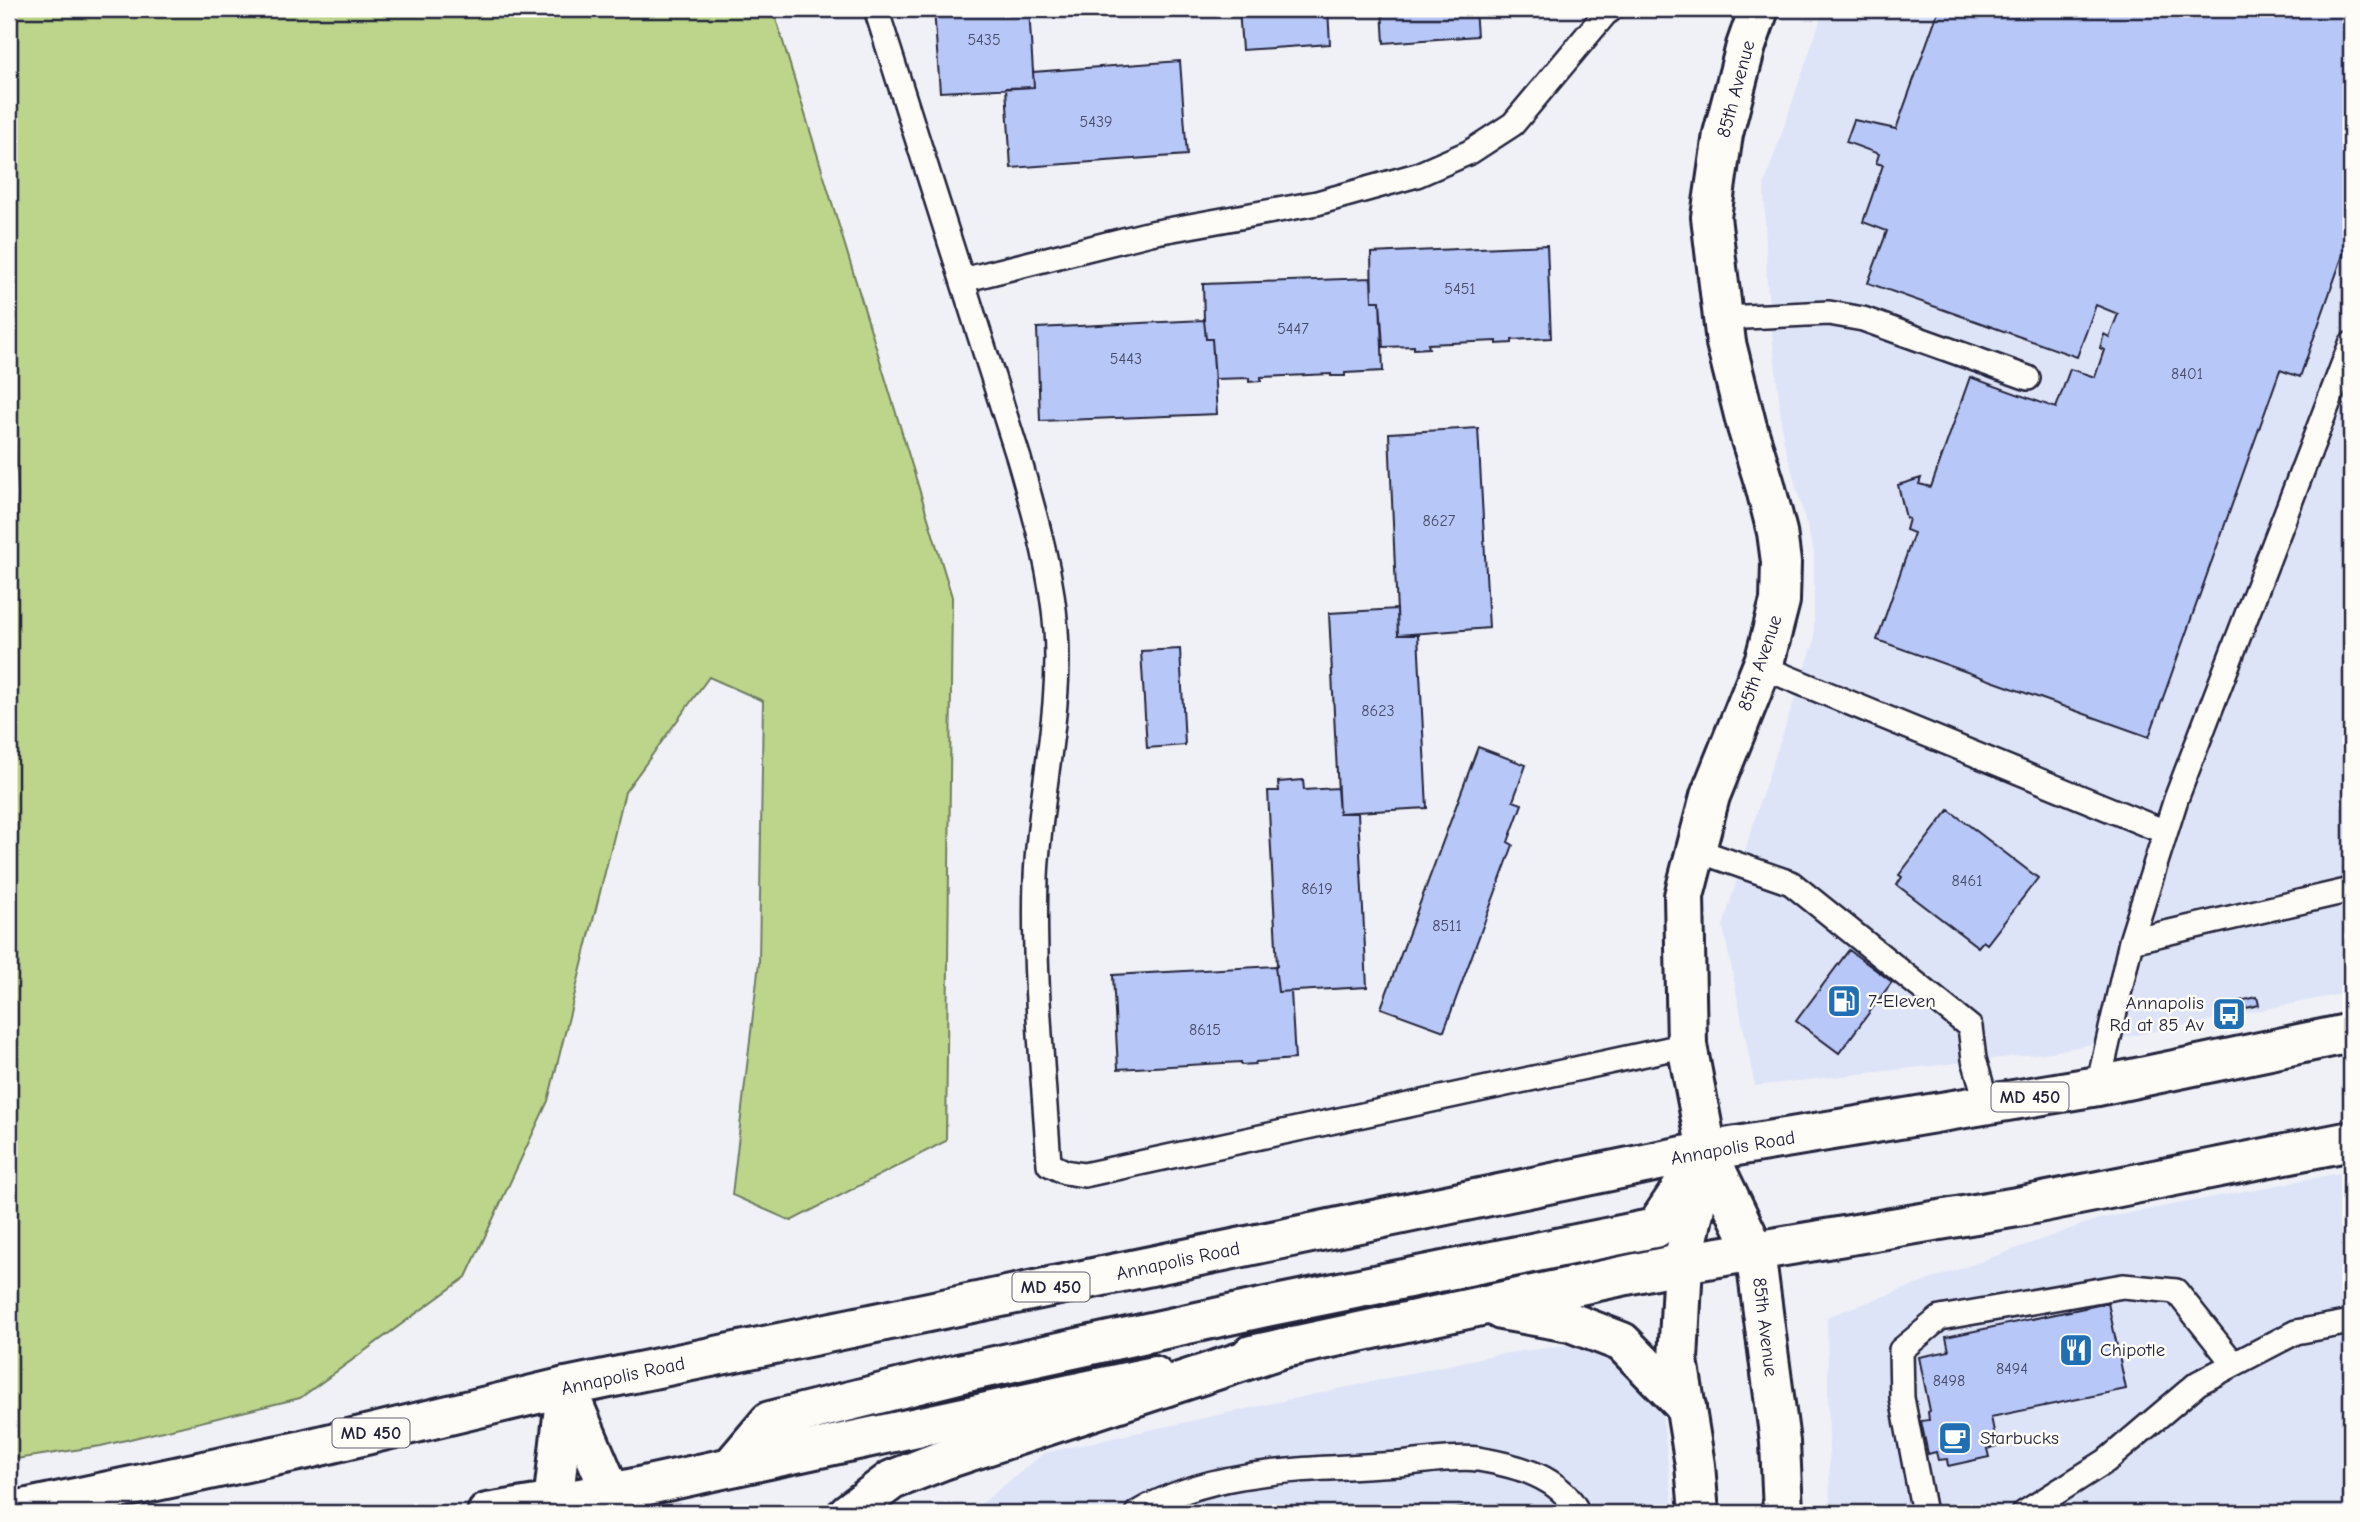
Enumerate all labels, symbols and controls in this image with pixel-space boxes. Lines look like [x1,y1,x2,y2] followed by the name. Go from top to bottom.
[967,31,1001,49] house number: 5435
[1712,38,1760,140] street label: 85th Avenue
[1079,113,1113,131] house number: 5439
[1444,280,1476,298] house number: 5451
[1277,320,1309,338] house number: 5447
[1110,350,1142,368] house number: 5443
[2171,365,2203,383] house number: 8401
[1423,512,1456,530] house number: 8627
[1733,612,1787,714] street label: 85th Avenue
[1361,702,1395,720] house number: 8623
[1952,872,1983,890] house number: 8461
[1301,880,1333,898] house number: 8619
[1432,917,1462,935] house number: 8511
[1825,982,1863,1020] fuel station icon: 7-Eleven
[1868,990,1936,1012] place label: 7-Eleven
[2109,992,2204,1036] place label: Annapolis Rd at 85 Av
[2210,995,2248,1033] bus stop icon: Annapolis Rd at 85 Av
[1189,1021,1221,1039] house number: 8615
[1992,1082,2068,1112] road number: MD 450
[1669,1126,1797,1170] street label: Annapolis Road
[1114,1237,1242,1285] street label: Annapolis Road
[1012,1272,1090,1302] road number: MD 450
[1748,1276,1782,1378] street label: 85th Avenue
[2057,1331,2095,1369] restaurant icon: Chipotle
[2100,1339,2165,1361] place label: Chipotle
[559,1352,687,1400] street label: Annapolis Road
[1996,1360,2028,1378] house number: 8494
[1933,1372,1965,1390] house number: 8498
[332,1418,410,1448] road number: MD 450
[1936,1419,1974,1457] cafe icon: Starbucks
[1980,1427,2059,1449] place label: Starbucks

